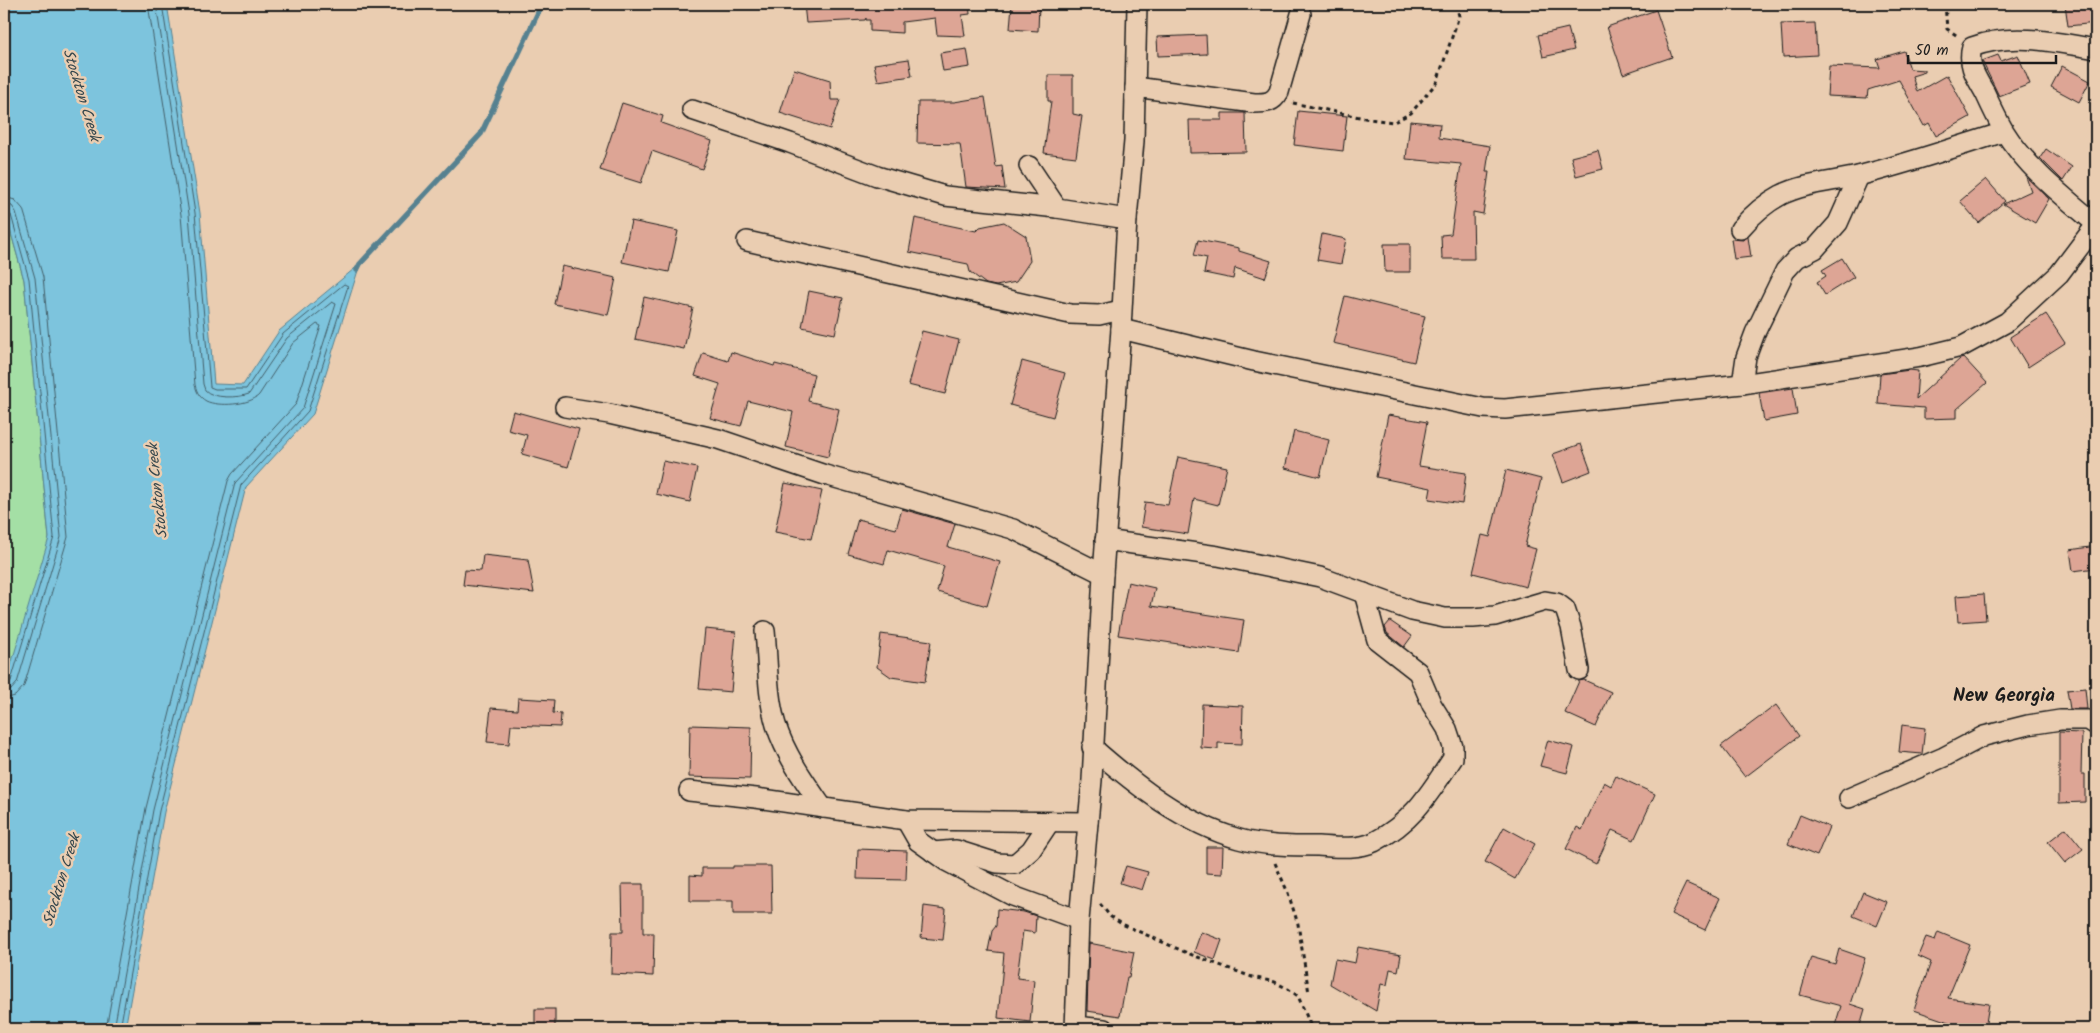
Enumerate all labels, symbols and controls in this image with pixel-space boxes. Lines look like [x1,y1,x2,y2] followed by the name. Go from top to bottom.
[1908,32,2055,64] scale bar
[1915,39,1949,63] text: 50 m
[56,46,107,146] water label: Stockton Creek
[141,440,175,540] water label: Stockton Creek
[1953,681,2055,711] district label: New Georgia
[37,829,88,929] water label: Stockton Creek

